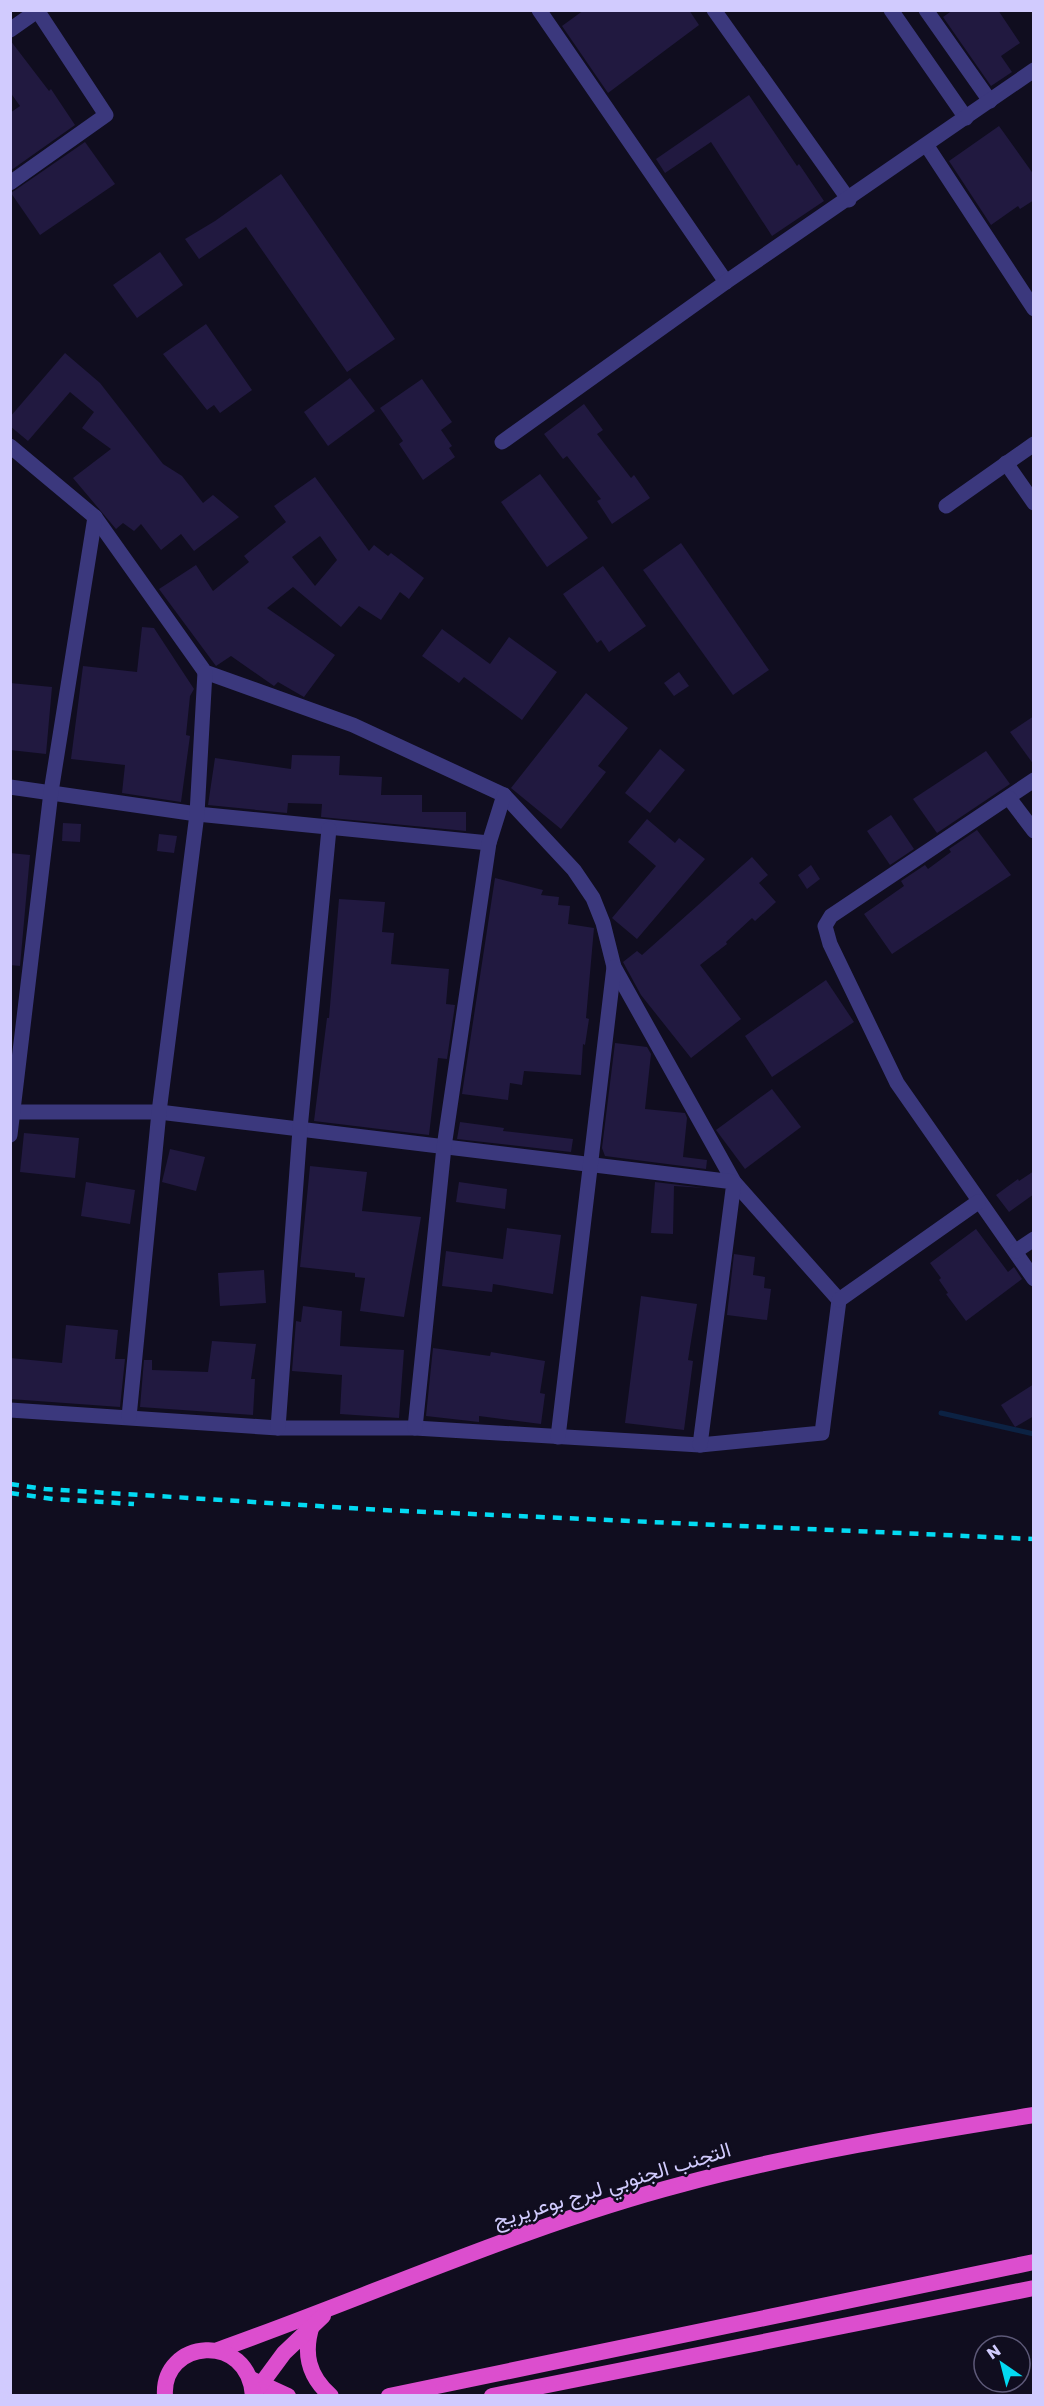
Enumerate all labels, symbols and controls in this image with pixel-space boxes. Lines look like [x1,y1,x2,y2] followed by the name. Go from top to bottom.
[489,2135,735,2237] street label: التجنب الجنوبي لبرج بوعريريج
[972,2334,1032,2394] north arrow
[982,2339,1005,2365] text: N

